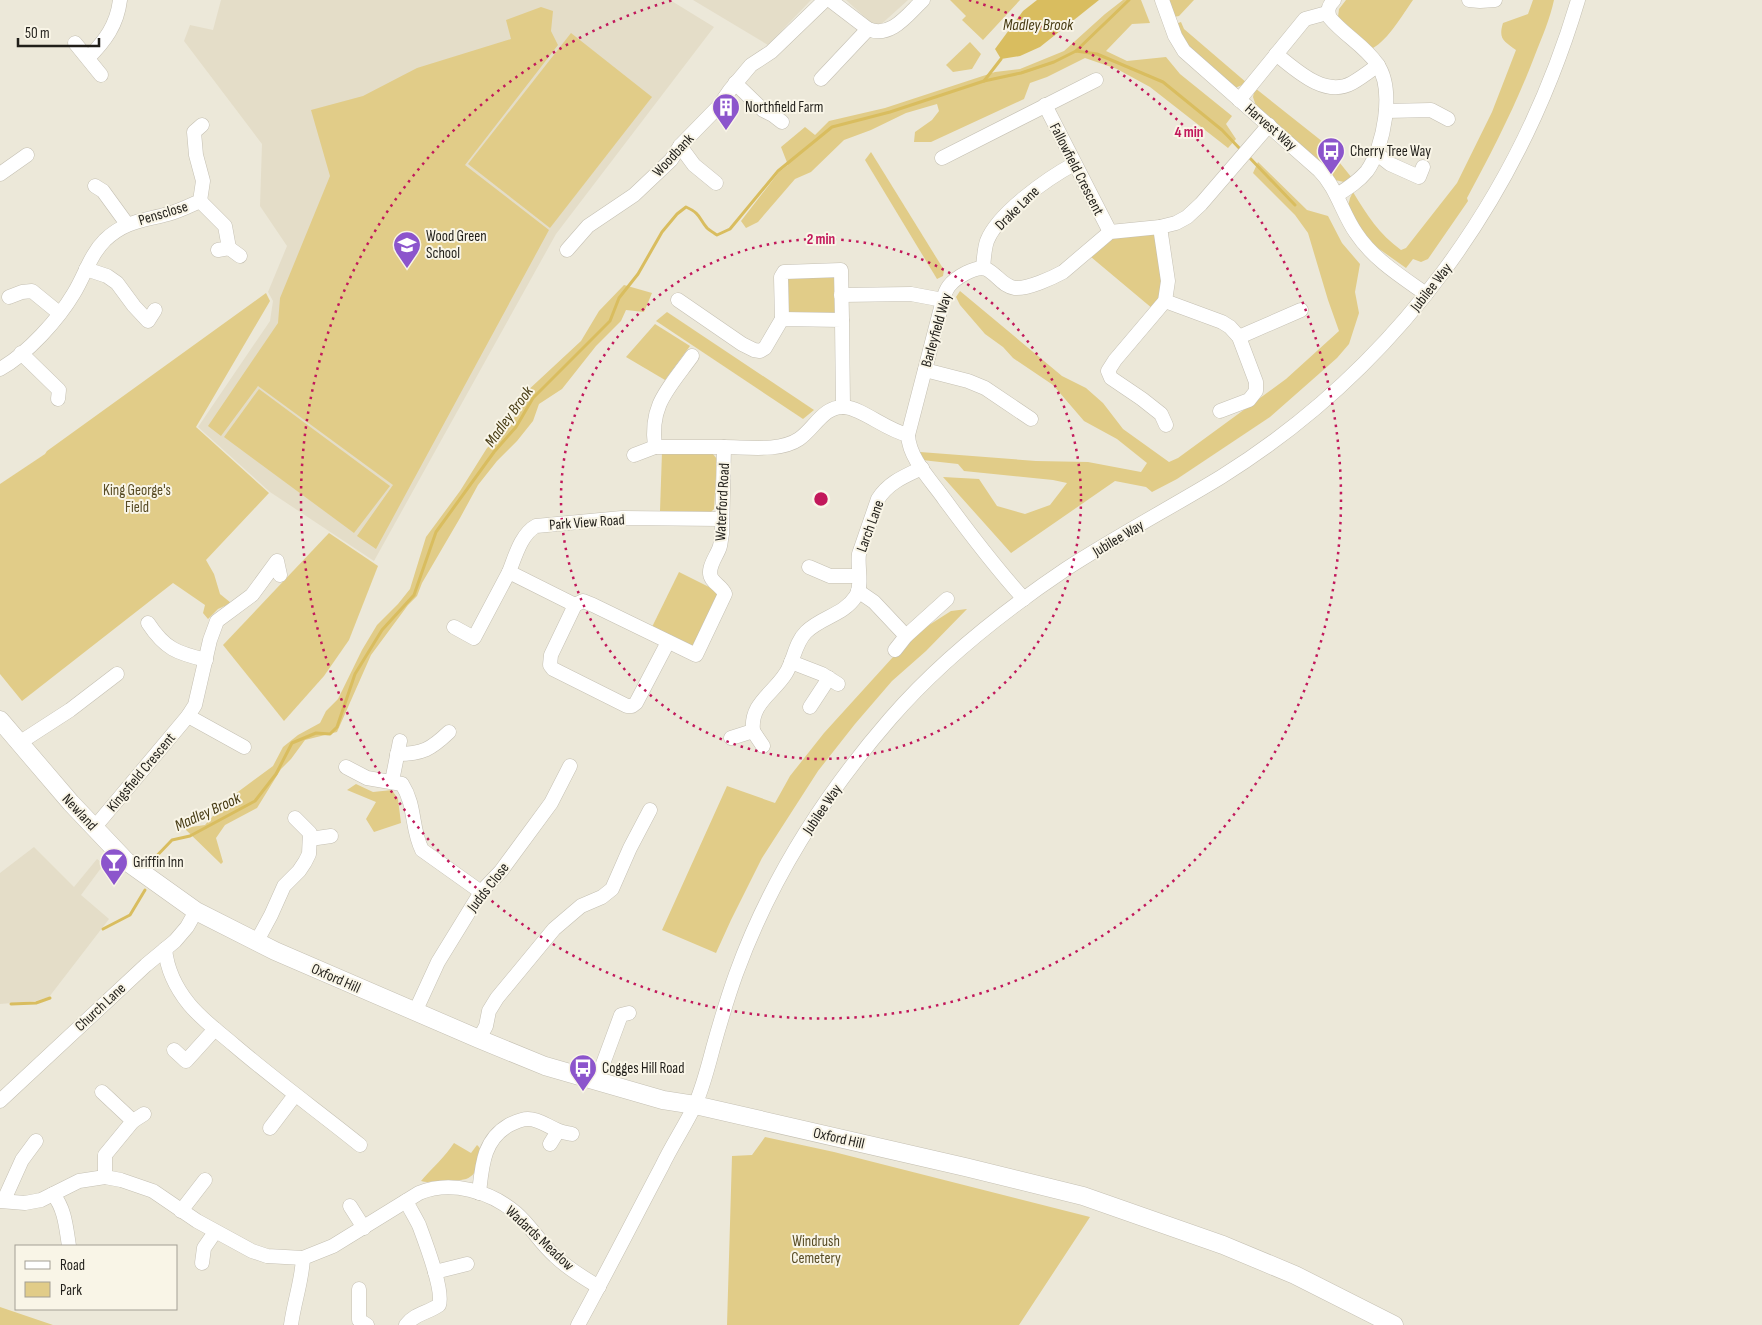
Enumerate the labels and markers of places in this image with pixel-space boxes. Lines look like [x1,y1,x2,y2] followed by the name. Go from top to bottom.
[711,92,741,131] building icon: Northfield Farm
[745,98,824,117] place label: Northfield Farm
[1316,136,1346,175] bus stop icon: Cherry Tree Way
[1350,142,1431,161] place label: Cherry Tree Way
[426,227,487,263] place label: Wood Green School
[392,230,422,269] school or university icon: Wood Green School
[812,490,830,508] centre of rings
[99,847,129,886] bar icon: Griffin Inn
[133,853,184,872] place label: Griffin Inn
[568,1053,598,1092] bus stop icon: Cogges Hill Road
[602,1059,684,1078] place label: Cogges Hill Road

